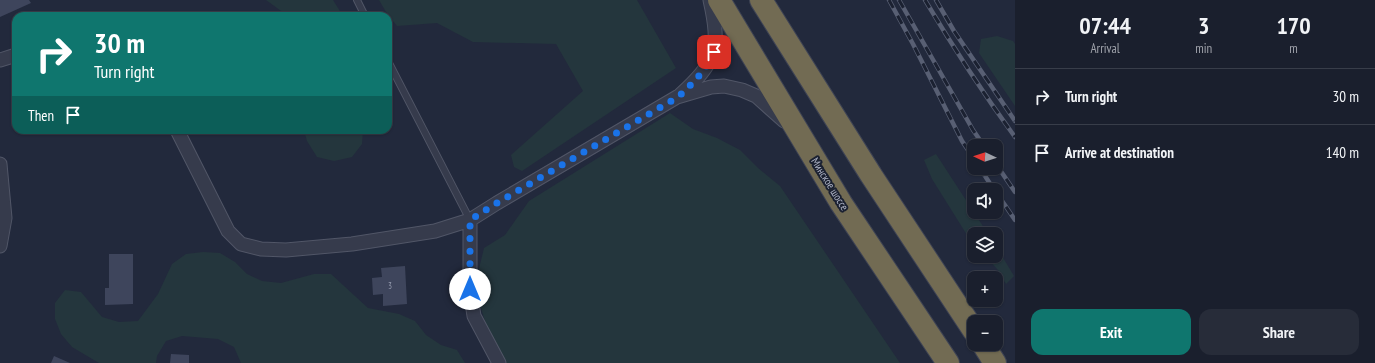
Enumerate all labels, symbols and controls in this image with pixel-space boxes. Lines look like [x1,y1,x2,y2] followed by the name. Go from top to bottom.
[1079,10,1131,41] text: 07:44
[1198,10,1209,41] text: 3
[1276,10,1311,41] text: 170
[94,24,145,61] text: 30 m
[28,28,80,80] icon: right
[697,35,731,69] pin
[1090,40,1120,57] text: Arrival
[1195,40,1212,57] text: min
[1289,40,1298,57] text: m
[703,41,725,63] icon: arrive
[94,60,154,83] text: Turn right
[1031,86,1053,108] icon: right
[1065,87,1117,106] text: Turn right
[1333,87,1359,106] text: 30 m
[62,104,84,126] icon: arrive
[28,106,54,125] text: Then
[967,139,1003,175] north arrow
[967,139,1003,351] map controls
[1031,142,1053,164] icon: arrive
[1065,143,1174,162] text: Arrive at destination
[1326,143,1359,162] text: 140 m
[808,155,852,213] street label: Минское шоссе
[967,183,1003,219] button: sound
[967,227,1003,263] button: layers
[449,268,491,310] position arrow
[967,271,1003,307] button: +
[388,280,392,291] house number: 3
[1031,309,1191,355] button: Exit
[1199,309,1359,355] button: Share
[967,315,1003,351] button: −

